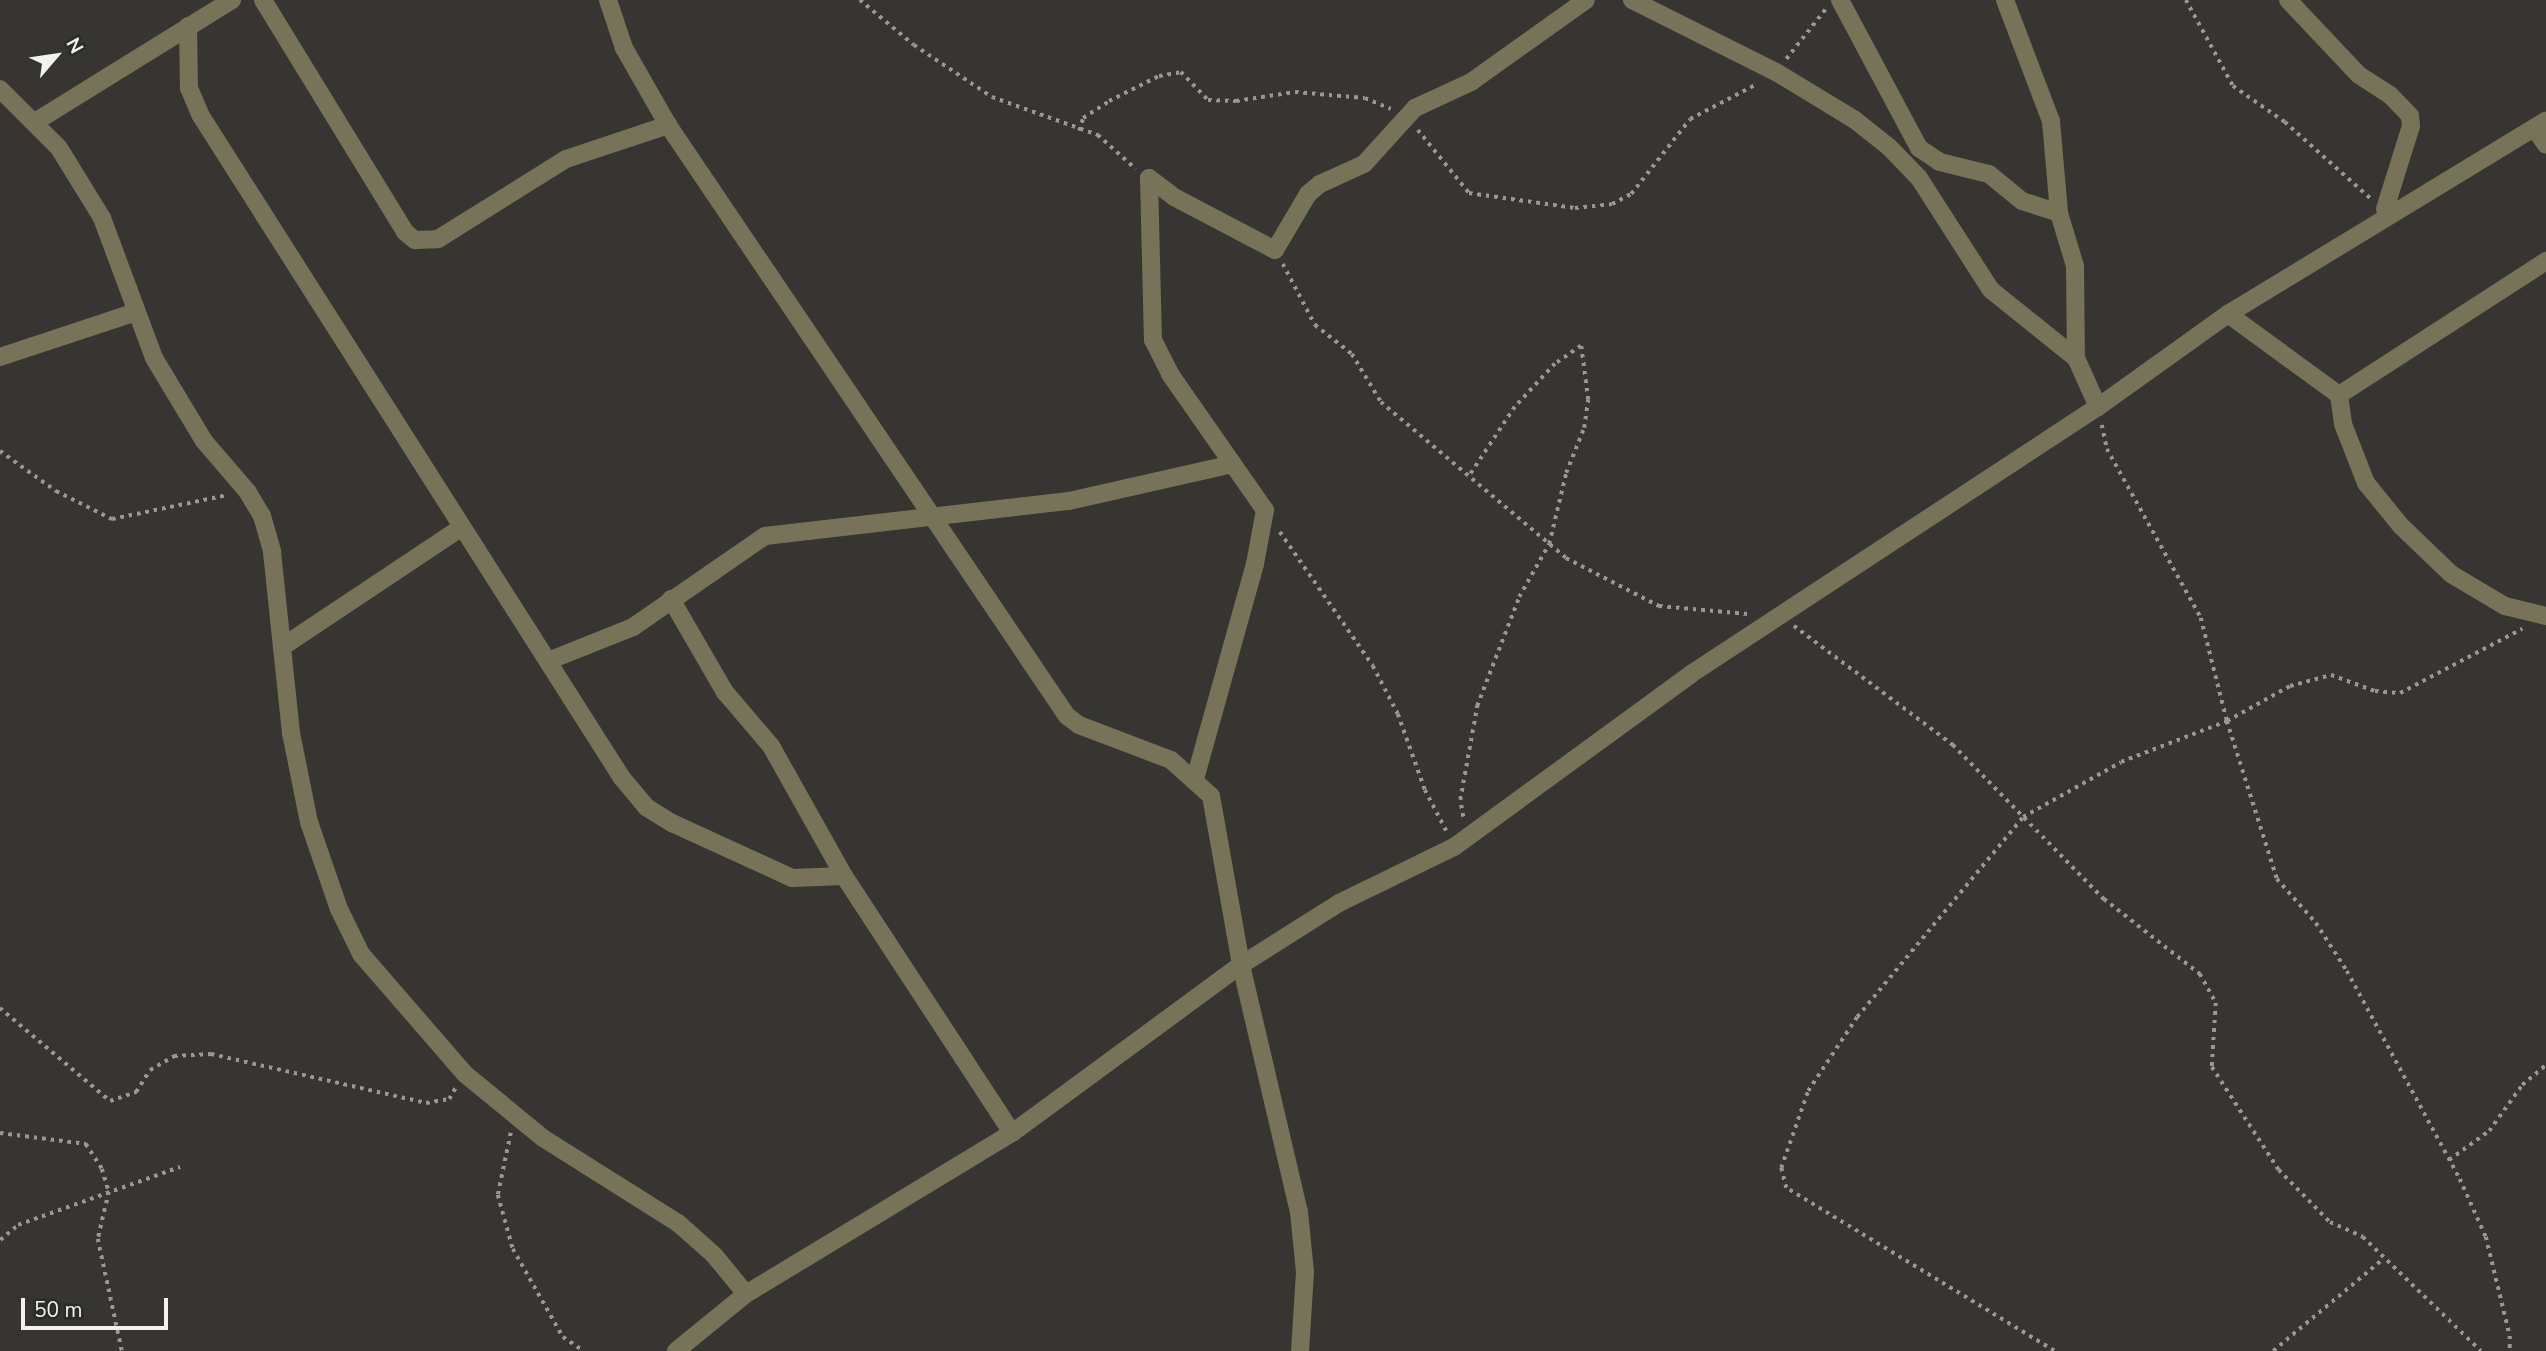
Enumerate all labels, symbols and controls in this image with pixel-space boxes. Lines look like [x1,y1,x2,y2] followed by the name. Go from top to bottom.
[21,21,91,91] north arrow
[60,33,89,58] text: N
[24,1284,172,1328] scale bar
[34,1296,83,1324] text: 50 m

